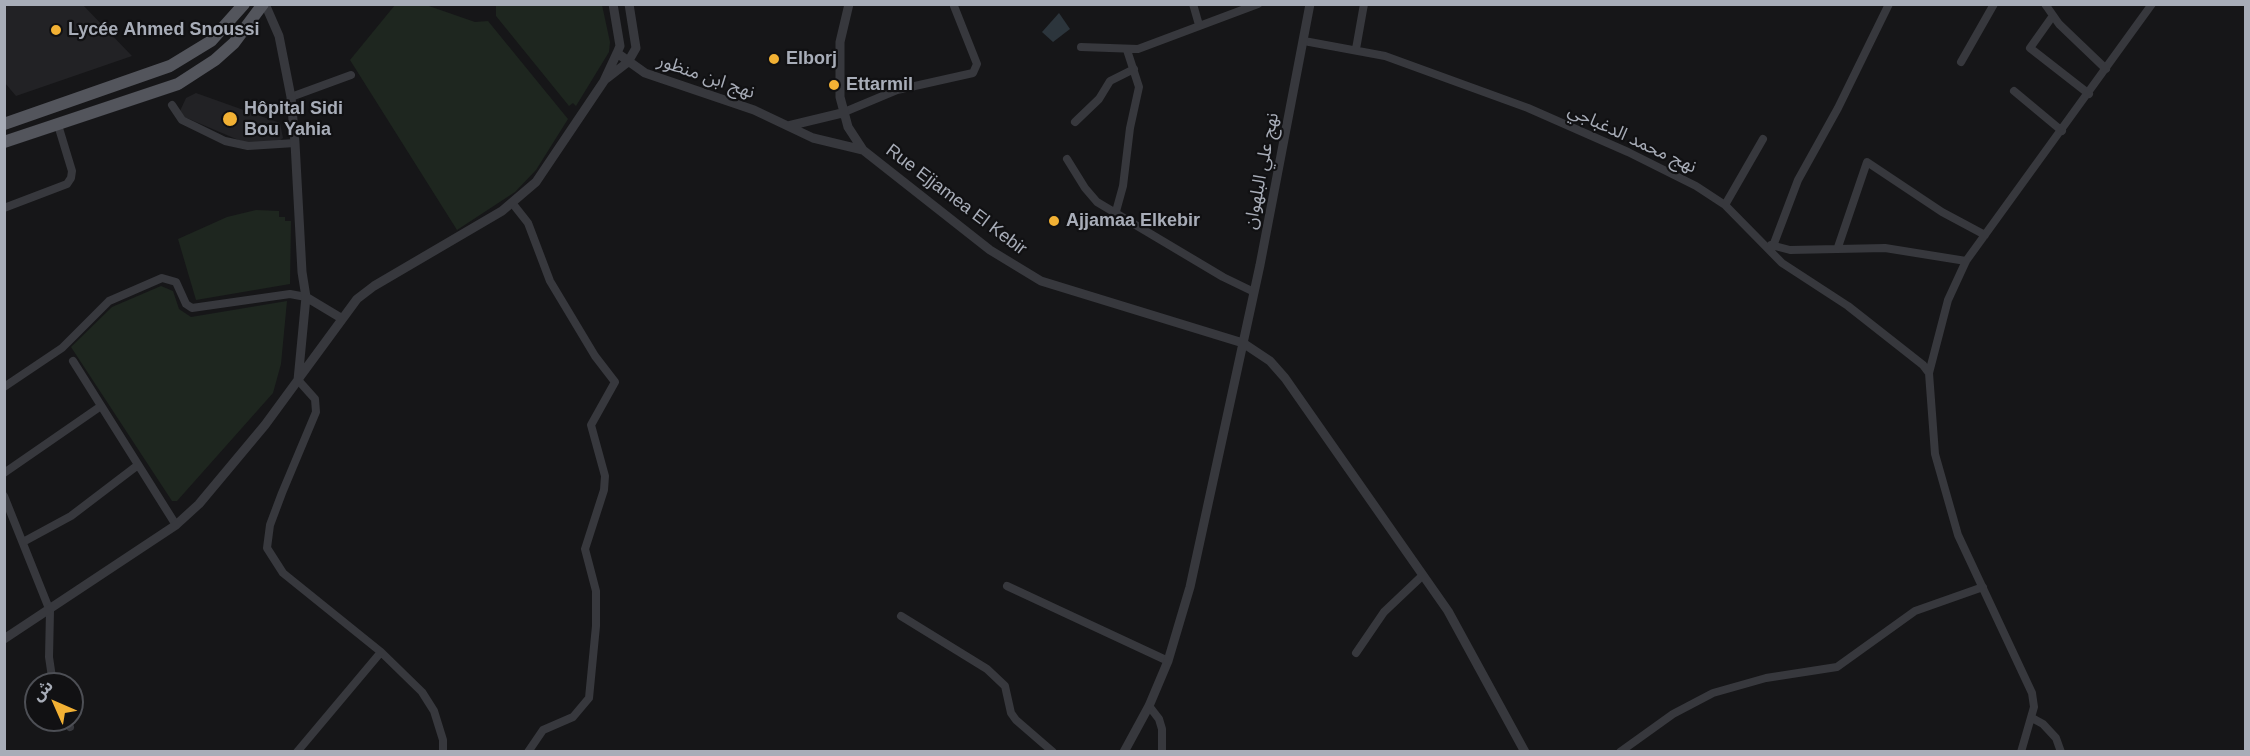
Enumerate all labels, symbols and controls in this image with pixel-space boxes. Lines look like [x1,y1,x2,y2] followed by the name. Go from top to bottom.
[68,19,259,41] place label: Lycée Ahmed Snoussi
[49,23,63,37] marker: Lycée Ahmed Snoussi
[786,48,837,70] place label: Elborj
[655,50,757,104] street label: نهج ابن منظور
[767,52,781,66] marker: Elborj
[846,74,913,96] place label: Ettarmil
[827,78,841,92] marker: Ettarmil
[244,98,343,140] place label: Hôpital Sidi Bou Yahia
[1564,100,1700,178] street label: نهج محمد الدغباجي
[221,110,239,128] marker: Hôpital Sidi Bou Yahia
[1240,111,1284,231] street label: نهج علي البلهوان
[881,140,1031,260] street label: Rue Ejjamea El Kebir
[1066,210,1200,232] place label: Ajjamaa Elkebir
[1047,214,1061,228] marker: Ajjamaa Elkebir
[24,672,84,732] north arrow
[29,677,56,704] text: ش

